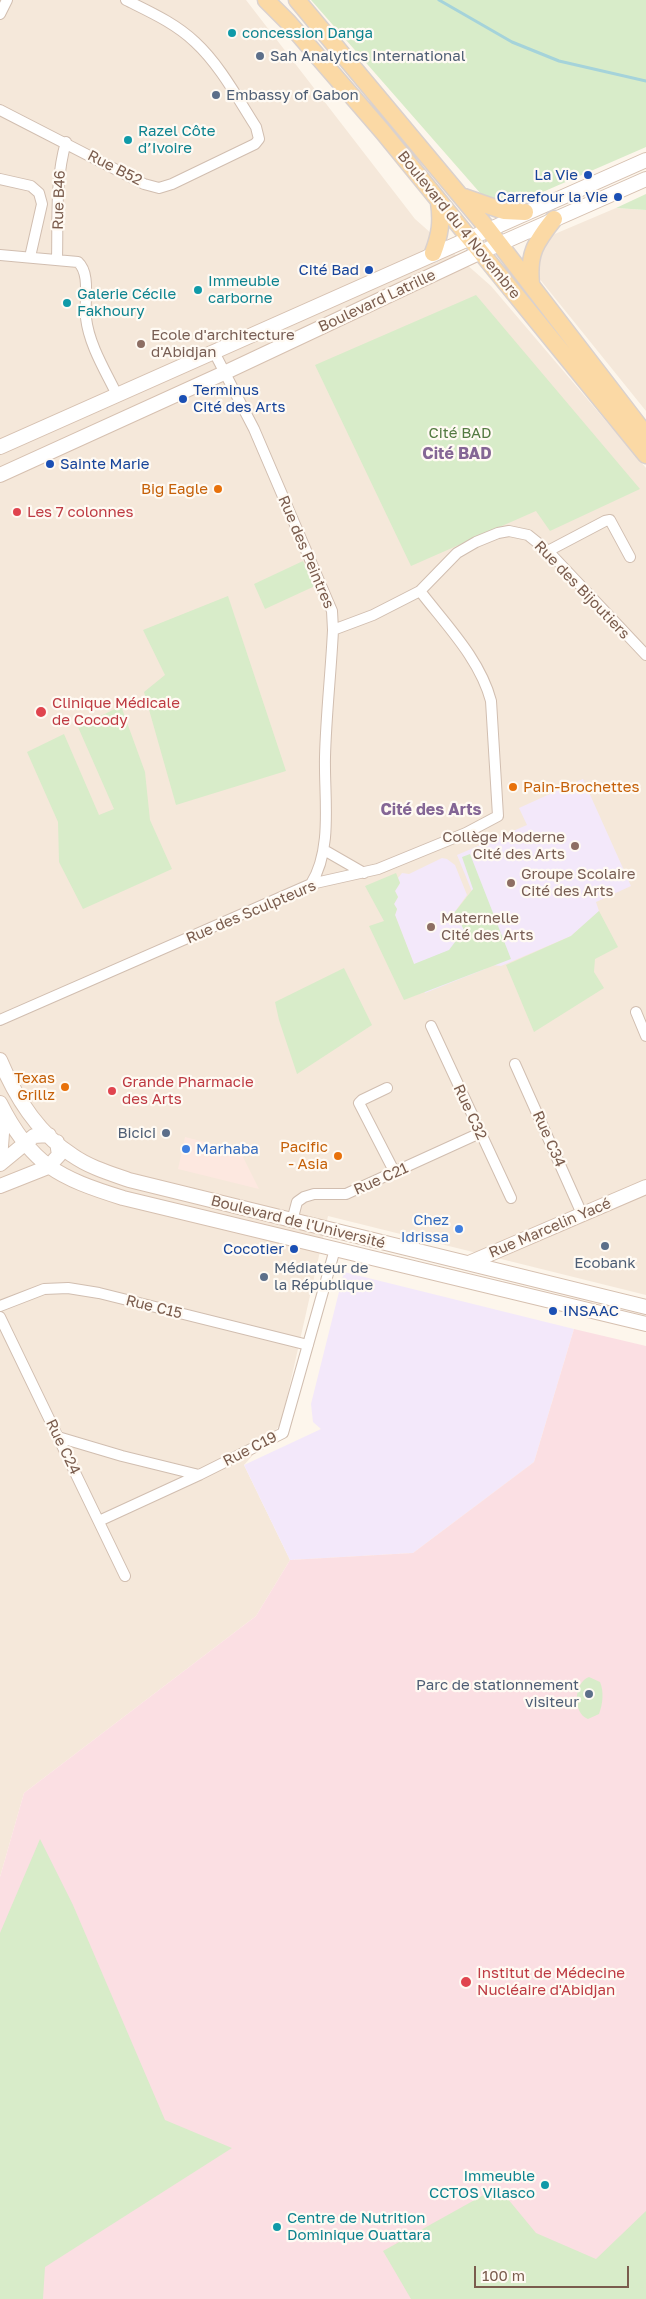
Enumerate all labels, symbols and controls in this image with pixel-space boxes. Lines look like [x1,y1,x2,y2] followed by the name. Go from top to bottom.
[242,24,373,42] place label: concession Danga
[226,27,238,39] marker: concession Danga
[270,47,465,65] place label: Sah Analytics International
[254,50,266,62] marker: Sah Analytics International
[226,86,359,104] place label: Embassy of Gabon
[210,89,222,101] marker: Embassy of Gabon
[138,122,215,157] place label: Razel Côte d’Ivoire
[122,134,134,146] marker: Razel Côte d’Ivoire
[85,147,145,189] street label: Rue B52
[394,147,524,303] street label: Boulevard du 4 Novembre
[534,166,578,184] place label: La Vie
[582,169,594,181] marker: La Vie
[49,170,69,230] street label: Rue B46
[496,188,608,206] place label: Carrefour la Vie
[612,191,624,203] marker: Carrefour la Vie
[299,261,359,279] place label: Cité Bad
[363,264,375,276] marker: Cité Bad
[316,266,438,336] street label: Boulevard Latrille
[208,272,280,307] place label: Immeuble carborne
[192,284,204,296] marker: Immeuble carborne
[77,285,176,320] place label: Galerie Cécile Fakhoury
[61,297,73,309] marker: Galerie Cécile Fakhoury
[151,326,295,361] place label: Ecole d'architecture d'Abidjan
[135,338,147,350] marker: Ecole d'architecture d'Abidjan
[193,381,285,416] place label: Terminus Cité des Arts
[177,393,189,405] marker: Terminus Cité des Arts
[429,424,491,442] park label: Cité BAD
[422,444,492,464] district label: Cité BAD
[60,455,150,473] place label: Sainte Marie
[44,458,56,470] marker: Sainte Marie
[141,480,208,498] place label: Big Eagle
[212,483,224,495] marker: Big Eagle
[274,493,338,611] street label: Rue des Peintres
[27,503,133,521] place label: Les 7 colonnes
[11,506,23,518] marker: Les 7 colonnes
[530,537,634,643] street label: Rue des Bijoutiers
[52,694,180,729] place label: Clinique Médicale de Cocody
[34,705,48,719] marker: Clinique Médicale de Cocody
[523,778,639,796] place label: Pain-Brochettes
[507,781,519,793] marker: Pain-Brochettes
[380,800,482,820] district label: Cité des Arts
[442,828,565,863] place label: Collège Moderne Cité des Arts
[569,840,581,852] marker: Collège Moderne Cité des Arts
[521,865,635,900] place label: Groupe Scolaire Cité des Arts
[183,876,319,948] street label: Rue des Sculpteurs
[505,877,517,889] marker: Groupe Scolaire Cité des Arts
[441,909,533,944] place label: Maternelle Cité des Arts
[425,921,437,933] marker: Maternelle Cité des Arts
[14,1069,55,1104] place label: Texas Grillz
[122,1073,254,1108] place label: Grande Pharmacie des Arts
[59,1081,71,1093] marker: Texas Grillz
[449,1081,491,1143] street label: Rue C32
[106,1085,118,1097] marker: Grande Pharmacie des Arts
[529,1108,569,1170] street label: Rue C34
[118,1124,156,1142] place label: Bicici
[160,1127,172,1139] marker: Bicici
[280,1138,328,1173] place label: Pacific - Asia
[196,1140,259,1158] place label: Marhaba
[180,1143,192,1155] marker: Marhaba
[332,1150,344,1162] marker: Pacific - Asia
[351,1159,411,1199] street label: Rue C21
[209,1192,387,1252] street label: Boulevard de l'Université
[486,1194,614,1262] street label: Rue Marcelin Yacé
[401,1211,449,1246] place label: Chez Idrissa
[453,1223,465,1235] marker: Chez Idrissa
[223,1240,284,1258] place label: Cocotier
[599,1240,611,1252] marker: Ecobank
[288,1243,300,1255] marker: Cocotier
[574,1254,636,1272] place label: Ecobank
[274,1259,373,1294] place label: Médiateur de la République
[258,1271,270,1283] marker: Médiateur de la République
[124,1291,184,1323] street label: Rue C15
[563,1302,619,1320] place label: INSAAC
[547,1305,559,1317] marker: INSAAC
[42,1416,84,1478] street label: Rue C24
[220,1428,280,1470] street label: Rue C19
[416,1676,579,1711] place label: Parc de stationnement visiteur
[583,1688,595,1700] marker: Parc de stationnement visiteur
[477,1964,625,1999] place label: Institut de Médecine Nucléaire d'Abidjan
[459,1975,473,1989] marker: Institut de Médecine Nucléaire d'Abidjan
[429,2167,535,2202] place label: Immeuble CCTOS Vilasco
[539,2179,551,2191] marker: Immeuble CCTOS Vilasco
[287,2209,431,2244] place label: Centre de Nutrition Dominique Ouattara
[271,2221,283,2233] marker: Centre de Nutrition Dominique Ouattara
[476,2256,631,2288] scale bar
[482,2266,525,2284] text: 100 m

